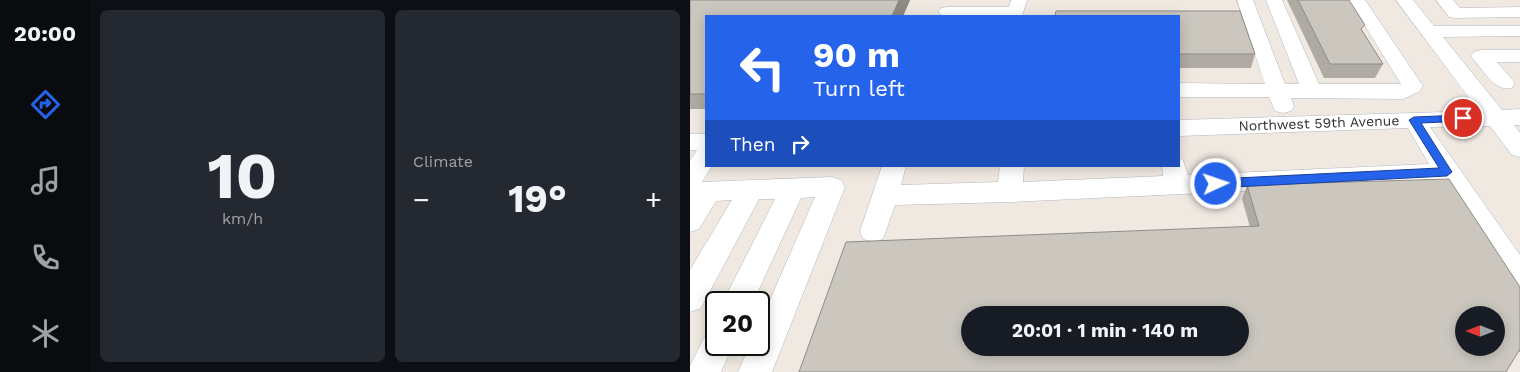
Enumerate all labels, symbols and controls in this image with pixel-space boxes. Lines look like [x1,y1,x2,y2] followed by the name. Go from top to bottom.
[14,21,76,46] text: 20:00
[813,34,900,76] text: 90 m
[730,35,795,100] icon: left
[813,76,905,101] text: Turn left
[28,87,63,122] icon: directions
[1442,97,1484,139] pin
[1449,104,1477,132] icon: arrive
[1238,112,1400,134] street label: Northwest 59th Avenue
[786,130,814,158] icon: right
[730,133,776,156] text: Then
[208,138,277,214] text: 10
[413,152,473,171] text: Climate
[1189,157,1241,209] position arrow
[28,163,63,198] icon: music
[508,177,567,221] text: 19°
[413,183,430,216] text: −
[645,183,662,216] text: +
[222,209,263,228] text: km/h
[28,240,63,275] icon: phone
[705,291,770,356] speed limit sign: 20
[1455,306,1505,356] north arrow
[1455,306,1505,356] map controls
[28,316,63,351] icon: climate
[1012,319,1198,342] text: 20:01 · 1 min · 140 m

